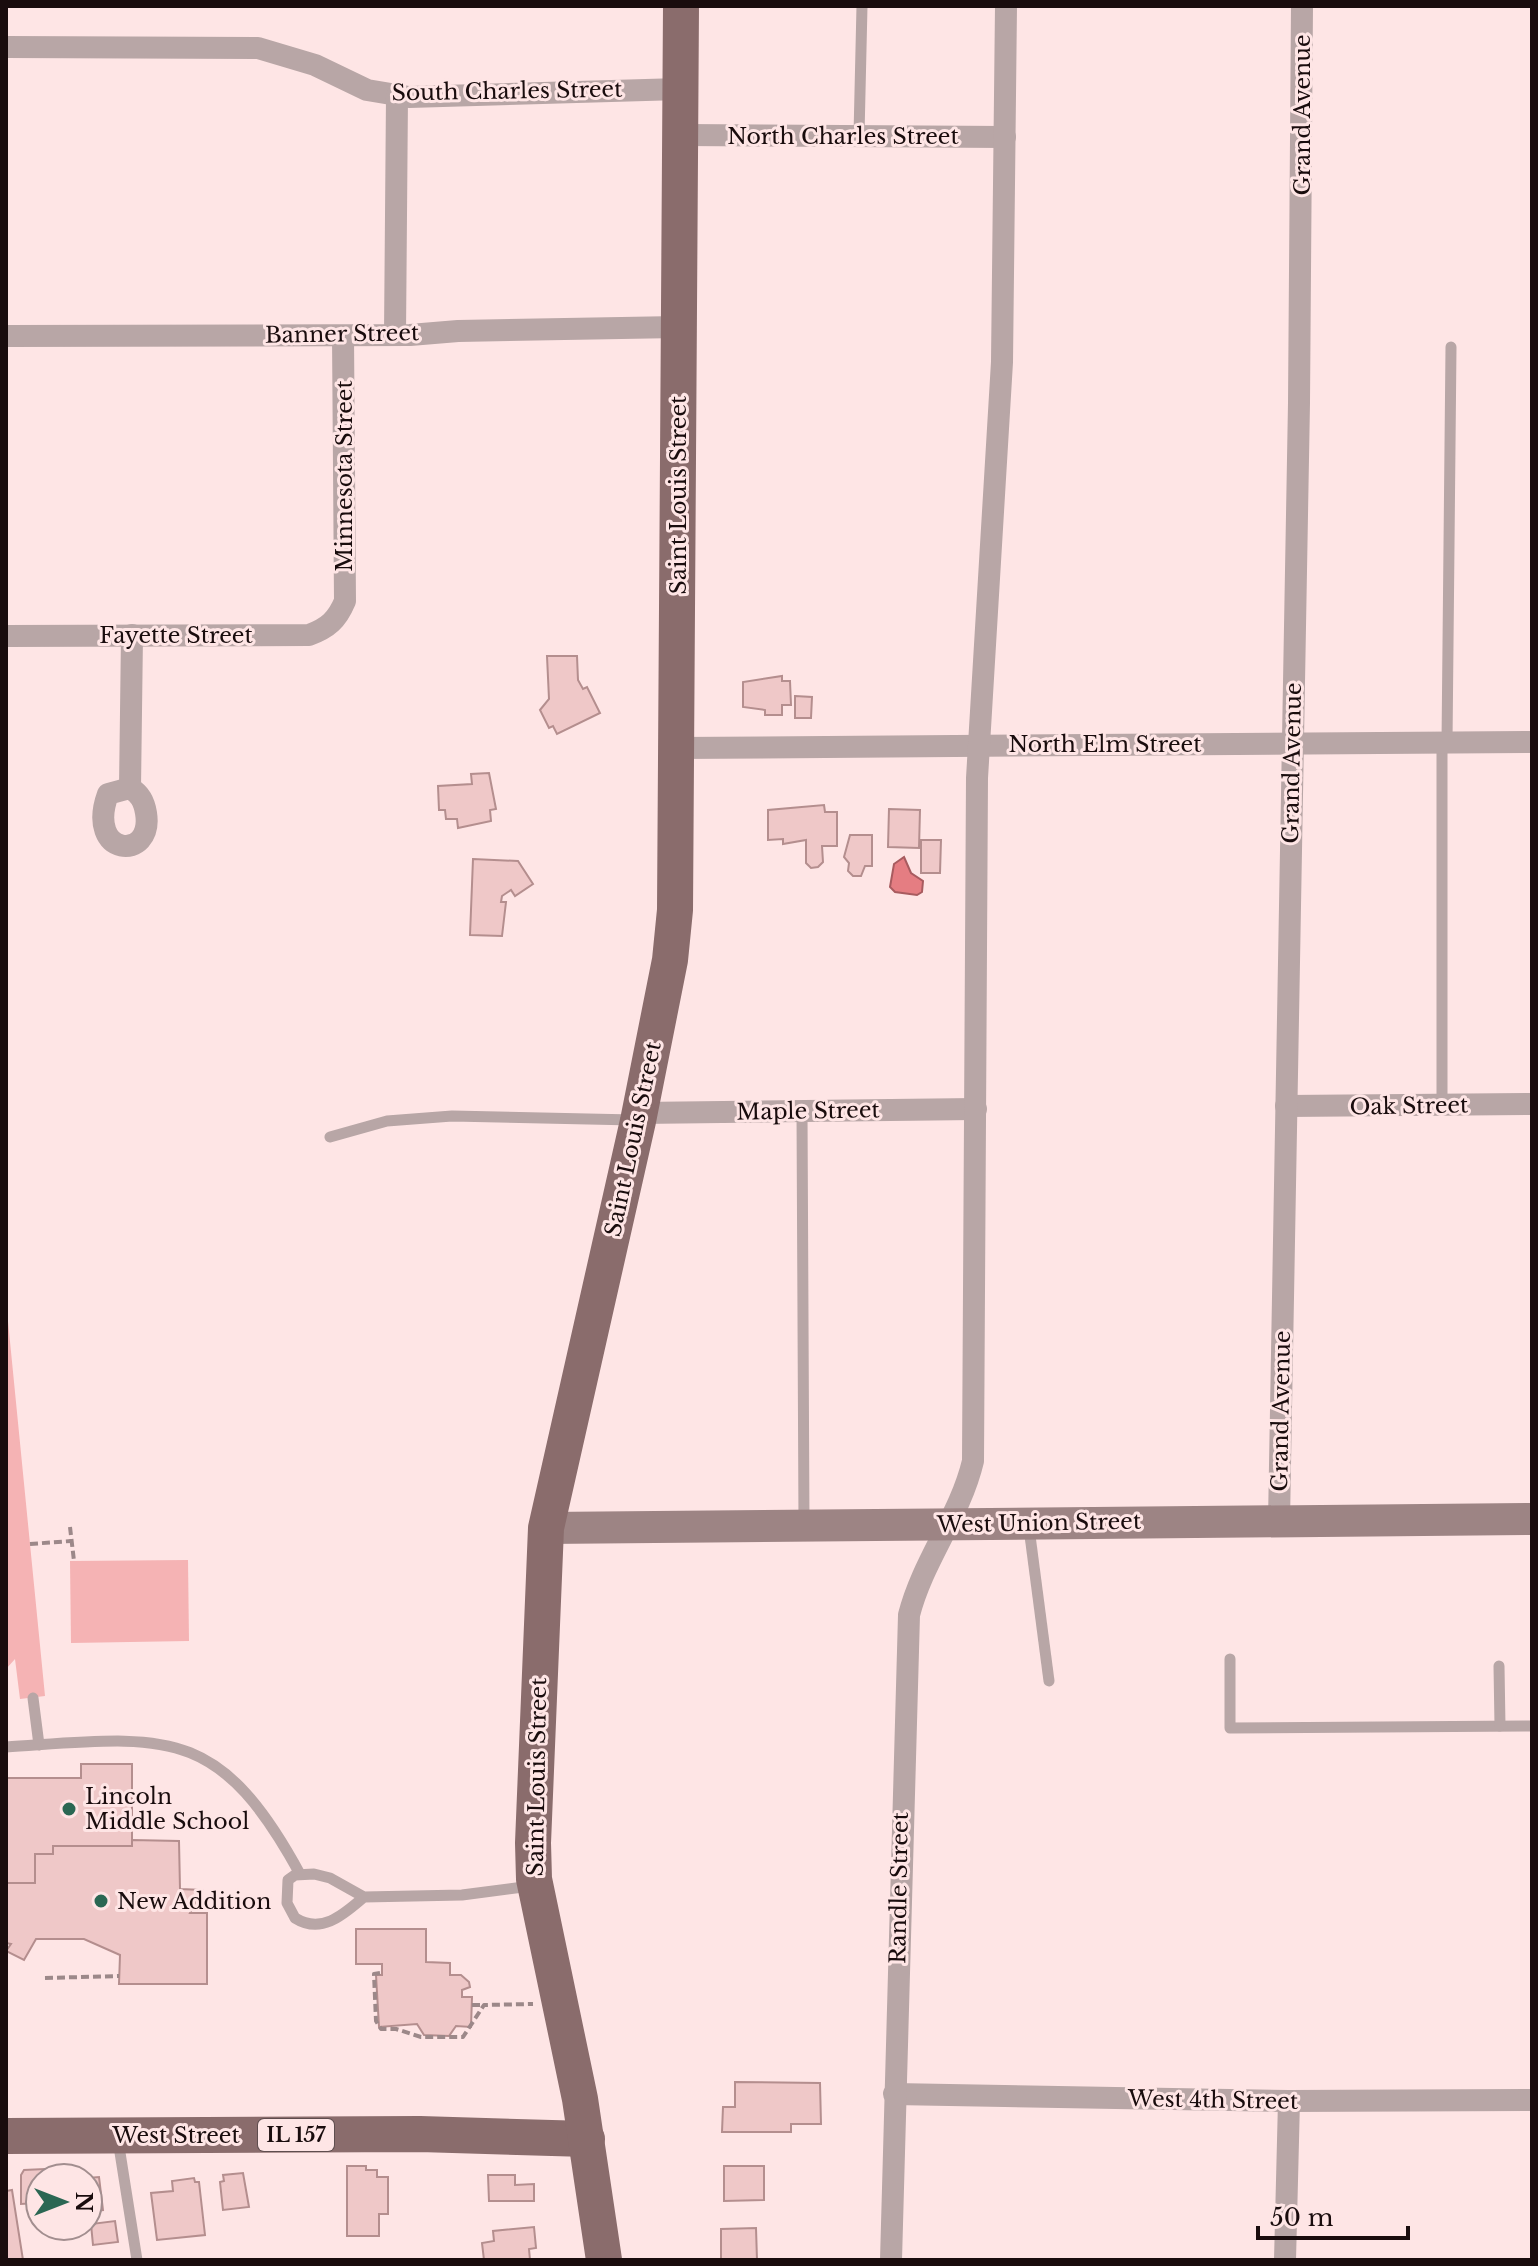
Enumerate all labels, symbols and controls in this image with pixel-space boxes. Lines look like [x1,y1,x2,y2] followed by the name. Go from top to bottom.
[1289,34,1316,196] street label: Grand Avenue
[391,75,623,107] street label: South Charles Street
[727,123,959,150] street label: North Charles Street
[265,319,420,349] street label: Banner Street
[331,380,358,572] street label: Minnesota Street
[665,395,692,594] street label: Saint Louis Street
[99,622,253,649] street label: Fayette Street
[1277,682,1307,844] street label: Grand Avenue
[1008,731,1202,758] street label: North Elm Street
[599,1038,667,1239] street label: Saint Louis Street
[1349,1091,1469,1121] street label: Oak Street
[736,1096,881,1126] street label: Maple Street
[1266,1330,1296,1492] street label: Grand Avenue
[936,1508,1142,1538] street label: West Union Street
[522,1677,552,1877] street label: Saint Louis Street
[85,1783,249,1835] place label: Lincoln Middle School
[60,1800,78,1818] marker: Lincoln Middle School
[884,1811,914,1964] street label: Randle Street
[117,1888,271,1915] place label: New Addition
[92,1892,110,1910] marker: New Addition
[1127,2085,1299,2115] street label: West 4th Street
[258,2119,334,2151] road number: IL 157
[111,2122,240,2149] street label: West Street
[24,2162,104,2242] north arrow
[1258,2190,1408,2240] scale bar
[70,2192,97,2213] text: N
[1270,2203,1334,2232] text: 50 m

